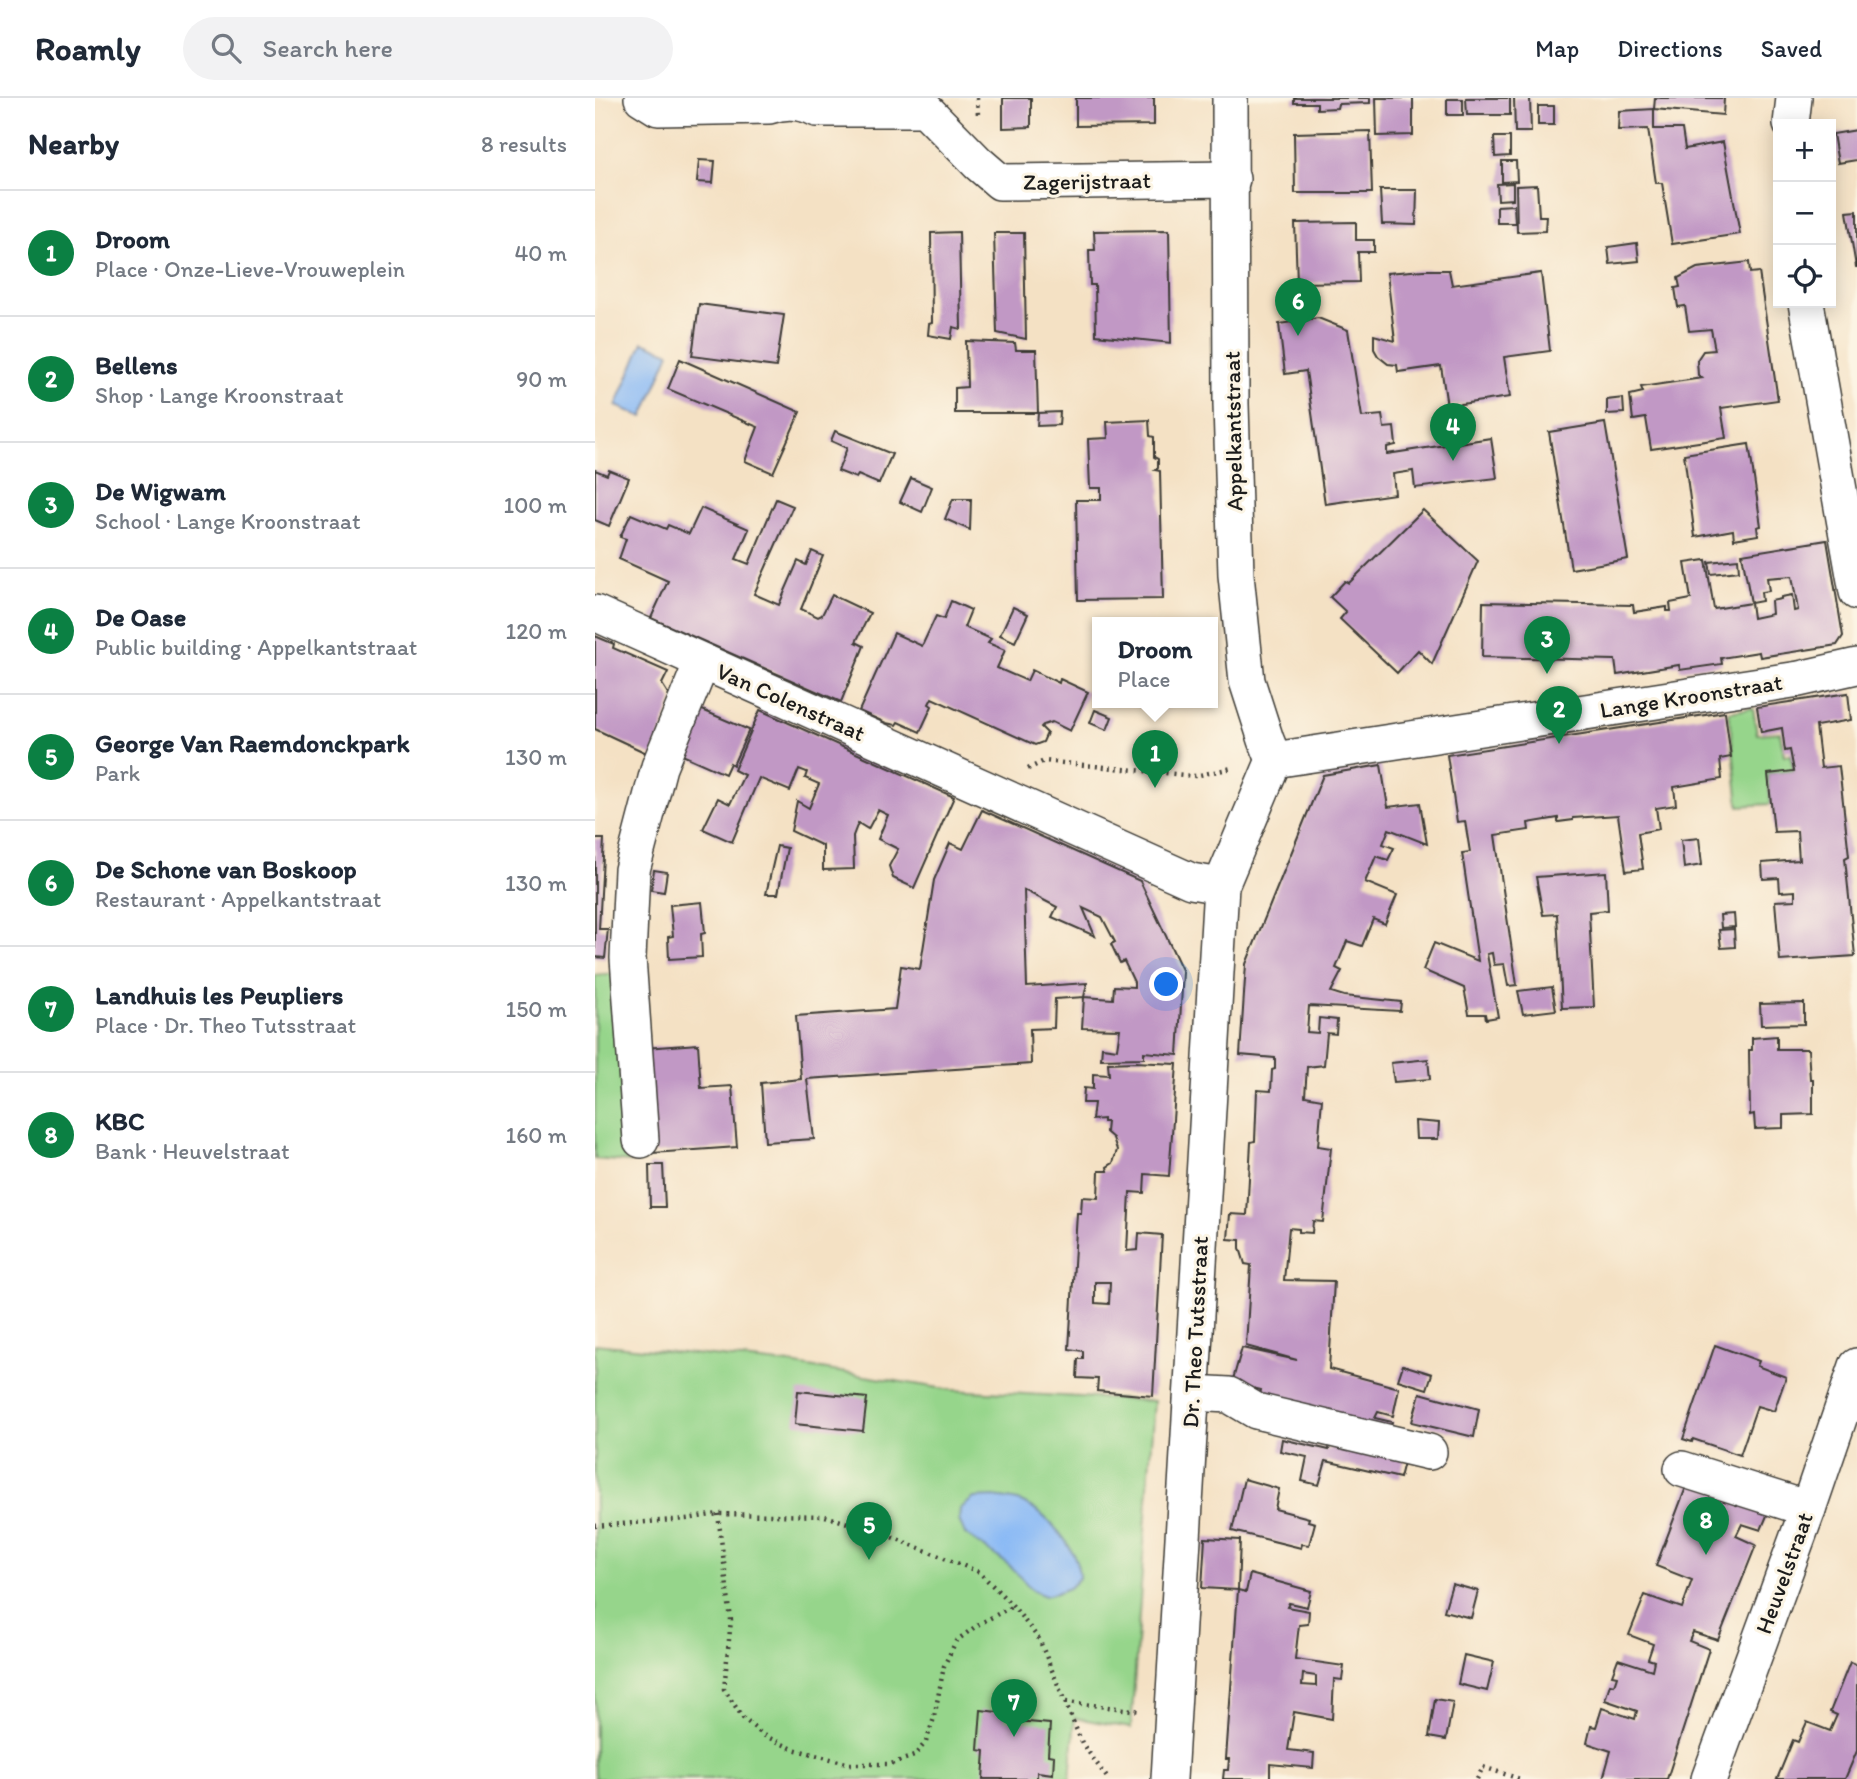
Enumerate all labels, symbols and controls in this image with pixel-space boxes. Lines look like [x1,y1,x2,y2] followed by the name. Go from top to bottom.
[183,17,673,80] search box
[35,29,141,68] text: Roamly
[207,29,245,67] icon: search
[263,32,393,64] text: Search here
[1535,34,1579,63] text: Map
[1617,34,1723,63] text: Directions
[1761,34,1822,63] text: Saved
[1773,119,1836,308] map controls
[1773,119,1836,182] button: +
[28,125,119,162] text: Nearby
[481,130,567,158] text: 8 results
[1023,166,1151,196] street label: Zagerijstraat
[1773,182,1836,245] button: −
[95,223,170,255] text: Droom
[46,239,56,267] text: 1
[514,239,567,267] text: 40 m
[1773,245,1836,308] button: locate
[95,255,405,283] text: Place · Onze-Lieve-Vrouweplein
[1275,278,1321,336] pin: 6
[95,349,178,381] text: Bellens
[1218,351,1248,511] street label: Appelkantstraat
[45,365,57,393] text: 2
[516,365,567,393] text: 90 m
[95,381,344,409] text: Shop · Lange Kroonstraat
[1430,403,1476,461] pin: 4
[95,475,226,507] text: De Wigwam
[45,491,57,519] text: 3
[503,491,567,519] text: 100 m
[95,507,361,535] text: School · Lange Kroonstraat
[95,601,186,633] text: De Oase
[1524,616,1570,674] pin: 3
[44,617,58,645] text: 4
[506,617,567,645] text: 120 m
[1092,617,1218,708] popup
[95,633,418,661] text: Public building · Appelkantstraat
[1118,633,1192,665] text: Droom
[712,657,870,747] street label: Van Colenstraat
[1118,665,1171,693] text: Place
[1598,668,1785,724] street label: Lange Kroonstraat
[1536,686,1582,744] pin: 2
[95,727,410,759] text: George Van Raemdonckpark
[1132,730,1178,788] pin: 1
[45,743,57,771] text: 5
[505,743,567,771] text: 130 m
[95,759,140,787] text: Park
[95,853,357,885] text: De Schone van Boskoop
[45,869,57,897] text: 6
[505,869,567,897] text: 130 m
[95,885,382,913] text: Restaurant · Appelkantstraat
[1149,967,1183,1001] your location
[95,979,343,1011] text: Landhuis les Peupliers
[45,995,57,1023] text: 7
[506,995,567,1023] text: 150 m
[95,1011,356,1039] text: Place · Dr. Theo Tutsstraat
[95,1105,145,1137] text: KBC
[45,1121,57,1149] text: 8
[505,1121,567,1149] text: 160 m
[95,1137,290,1165] text: Bank · Heuvelstraat
[1176,1235,1214,1429] street label: Dr. Theo Tutsstraat
[1683,1497,1729,1555] pin: 8
[846,1502,892,1560] pin: 5
[1749,1508,1819,1638] street label: Heuvelstraat
[991,1679,1037,1737] pin: 7

